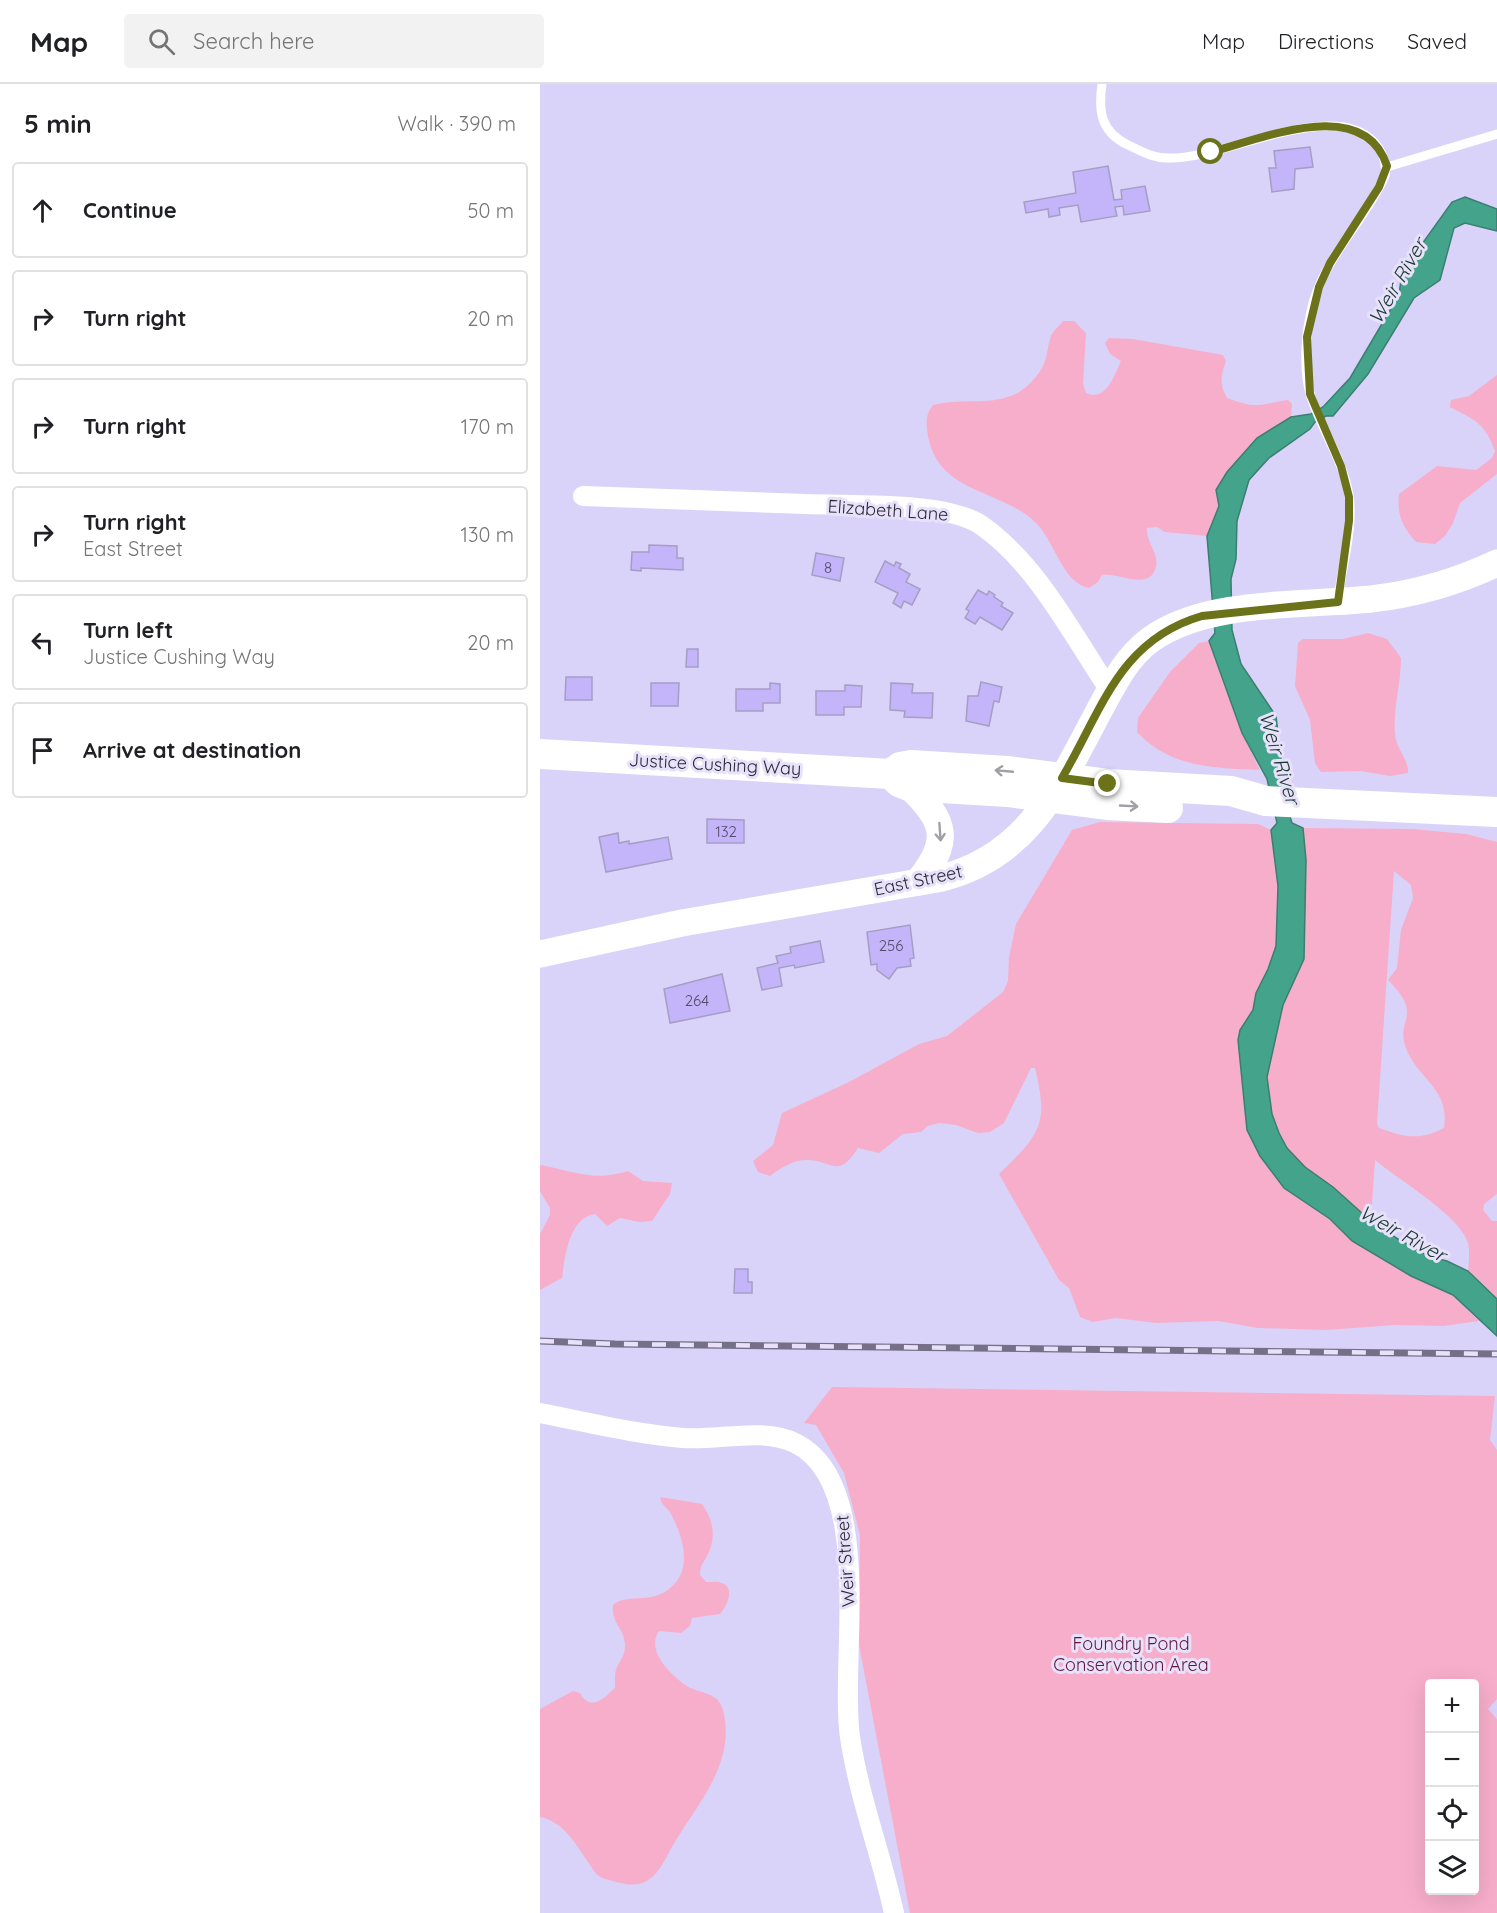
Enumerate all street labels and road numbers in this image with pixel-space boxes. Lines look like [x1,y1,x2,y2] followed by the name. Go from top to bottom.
[827,494,949,526] street label: Elizabeth Lane
[628,748,802,780] street label: Justice Cushing Way
[872,859,964,901] street label: East Street
[830,1514,860,1608] street label: Weir Street

